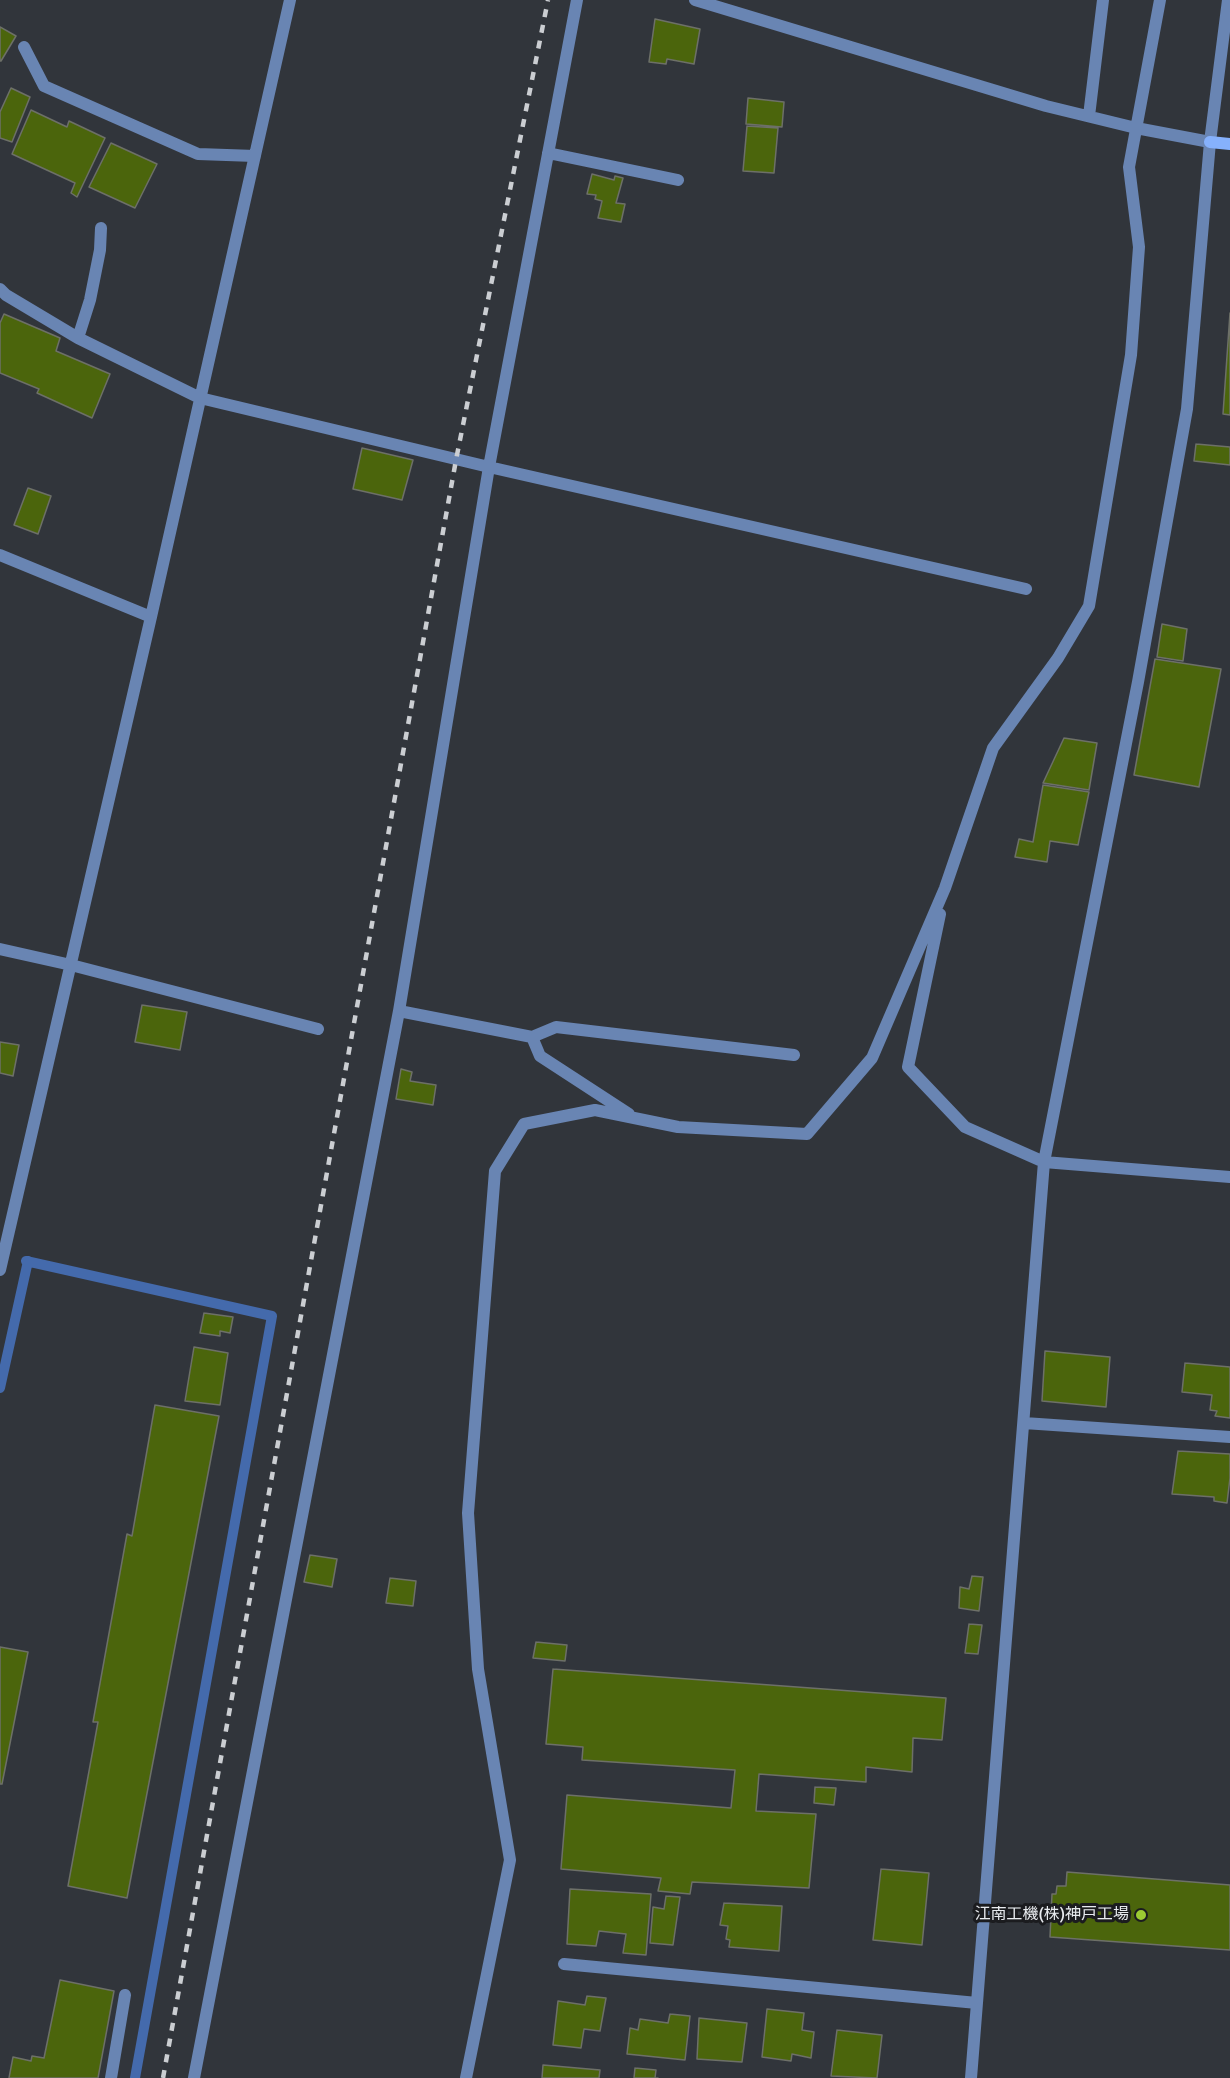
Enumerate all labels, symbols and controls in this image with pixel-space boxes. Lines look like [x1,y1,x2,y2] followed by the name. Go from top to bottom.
[974,1905,1129,1925] place label: 江南工機(株)神戸工場
[1134,1908,1148,1922] marker: 江南工機(株)神戸工場

